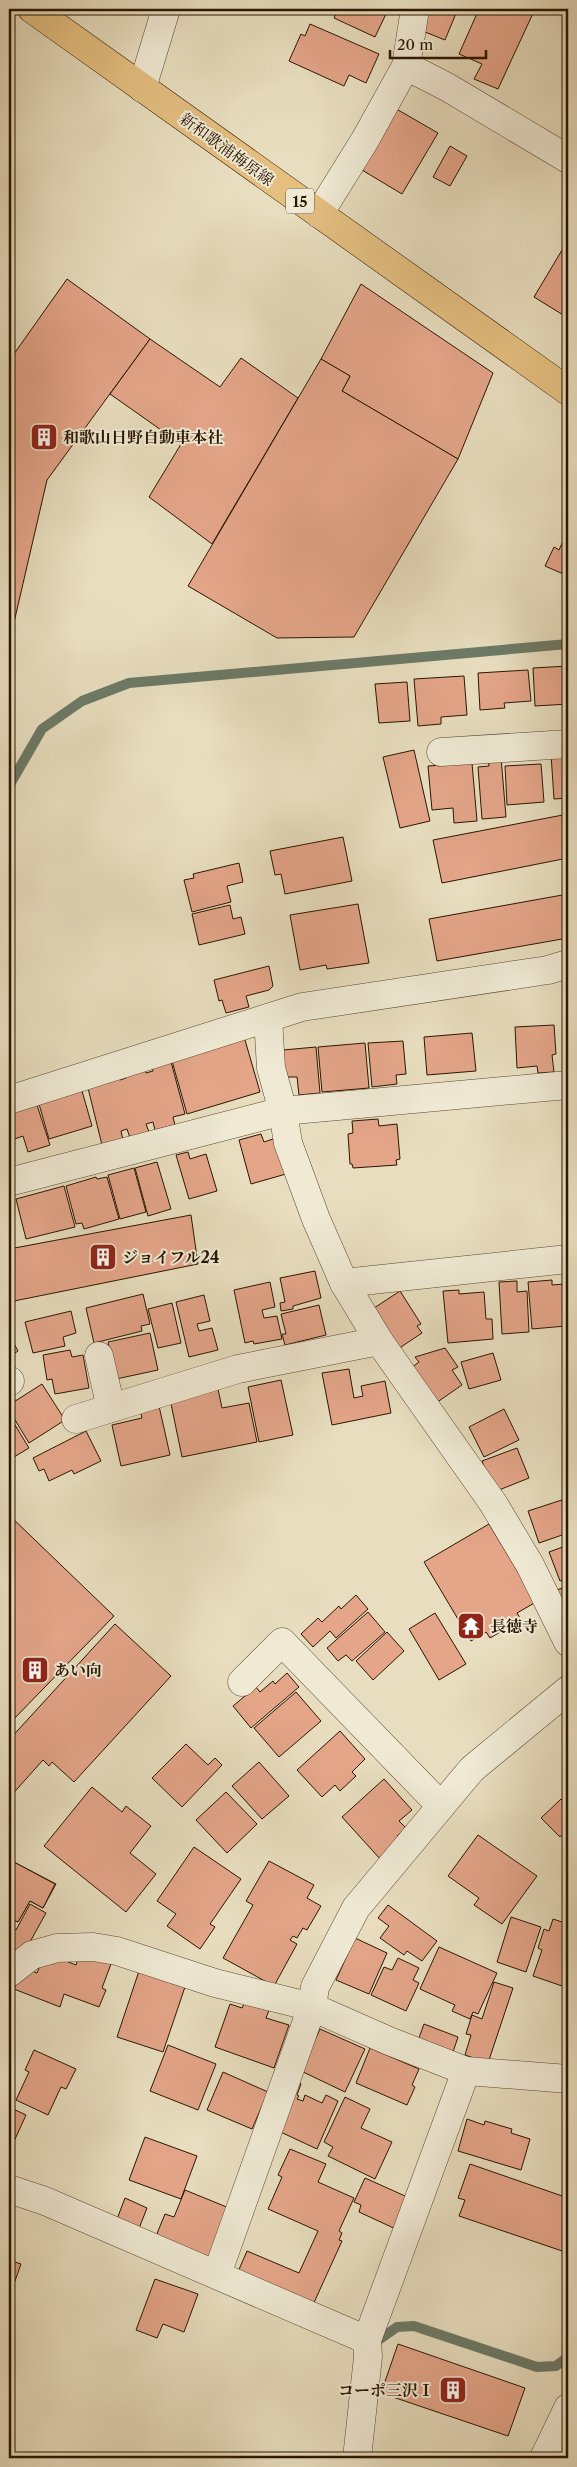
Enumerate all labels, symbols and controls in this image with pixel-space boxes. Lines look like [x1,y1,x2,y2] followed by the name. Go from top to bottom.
[390,28,486,60] scale bar
[397,35,433,54] text: 20 m
[176,108,278,190] street label: 新和歌浦梅原線
[286,188,314,214] road number: 15
[29,422,59,452] building icon: 和歌山日野自動車本社
[63,427,223,447] place label: 和歌山日野自動車本社
[88,1242,118,1272] building icon: ジョイフル24
[122,1247,220,1267] place label: ジョイフル24
[456,1611,486,1641] temple icon: 長徳寺
[490,1616,538,1636] place label: 長徳寺
[20,1655,50,1685] building icon: あい向
[54,1660,102,1680] place label: あい向
[438,2375,468,2405] building icon: コーポ三沢Ⅰ
[338,2380,434,2400] place label: コーポ三沢Ⅰ

